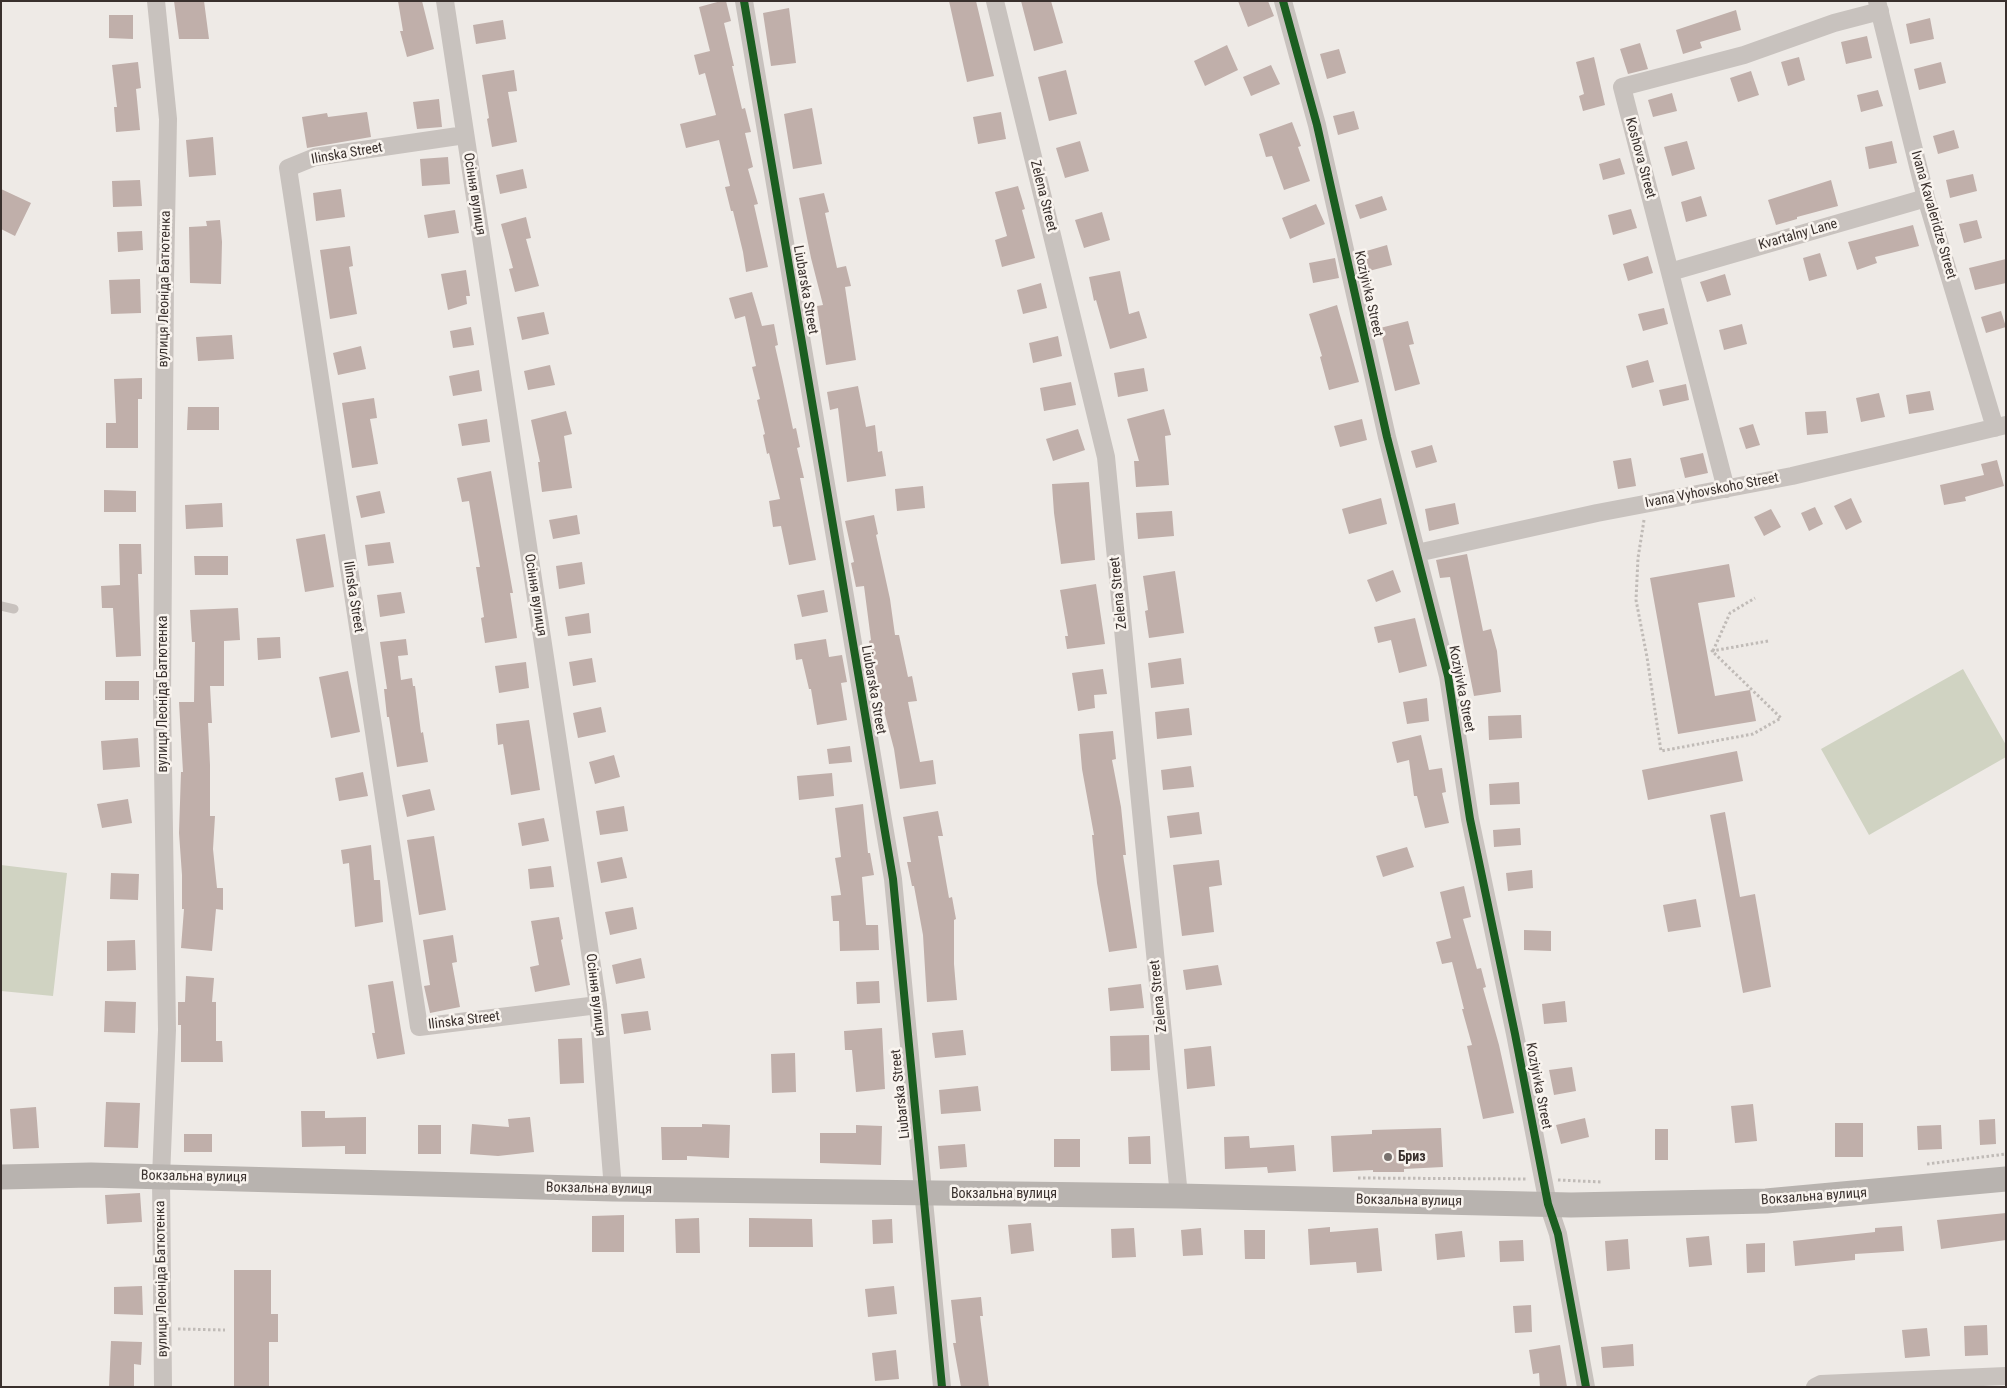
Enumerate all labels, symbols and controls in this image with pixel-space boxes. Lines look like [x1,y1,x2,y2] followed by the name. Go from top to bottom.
[1621,116,1659,200] street label: Koshova Street
[310,139,384,169] street label: Ilinska Street
[1907,149,1959,281] street label: Ivana Kavaleridze Street
[459,152,489,236] street label: Осіння вулиця
[1026,159,1060,233] street label: Zelena Street
[155,210,175,368] street label: вулиця Леоніда Батютенка
[1757,216,1839,254] street label: Kvartalny Lane
[789,244,821,336] street label: Liubarska Street
[1350,249,1386,339] street label: Koziyivka Street
[1644,470,1780,512] street label: Ivana Vyhovskoho Street
[520,553,550,637] street label: Осіння вулиця
[1107,556,1131,630] street label: Zelena Street
[339,560,367,634] street label: Ilinska Street
[155,616,171,772] street label: вулиця Леоніда Батютенка
[857,644,889,736] street label: Liubarska Street
[1444,644,1478,734] street label: Koziyivka Street
[582,953,608,1037] street label: Осіння вулиця
[1147,959,1171,1033] street label: Zelena Street
[427,1008,501,1034] street label: Ilinska Street
[1521,1041,1555,1131] street label: Koziyivka Street
[888,1048,914,1140] street label: Liubarska Street
[1398,1149,1426,1165] place label: Бриз
[1382,1151,1394,1163] marker: Бриз
[141,1168,247,1186] street label: Вокзальна вулиця
[546,1180,652,1198] street label: Вокзальна вулиця
[1760,1185,1868,1209] street label: Вокзальна вулиця
[951,1186,1057,1202] street label: Вокзальна вулиця
[1356,1192,1462,1210] street label: Вокзальна вулиця
[152,1200,172,1358] street label: вулиця Леоніда Батютенка

